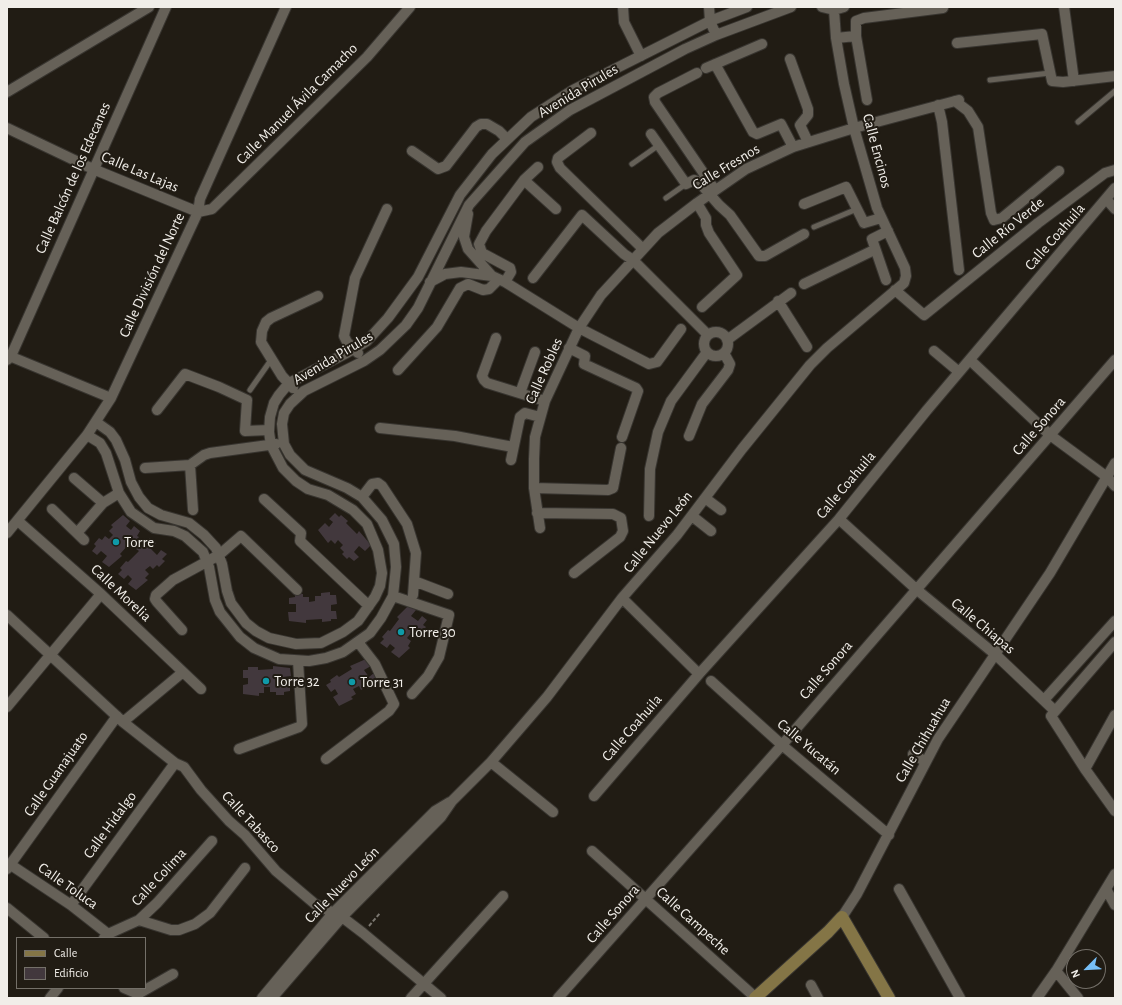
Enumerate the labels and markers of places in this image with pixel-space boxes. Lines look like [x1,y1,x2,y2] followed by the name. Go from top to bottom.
[124,533,154,551] place label: Torre
[111,537,121,547] marker: Torre
[409,623,456,641] place label: Torre 30
[396,627,406,637] marker: Torre 30
[274,672,320,690] place label: Torre 32
[360,673,404,691] place label: Torre 31
[261,676,271,686] marker: Torre 32
[347,677,357,687] marker: Torre 31

